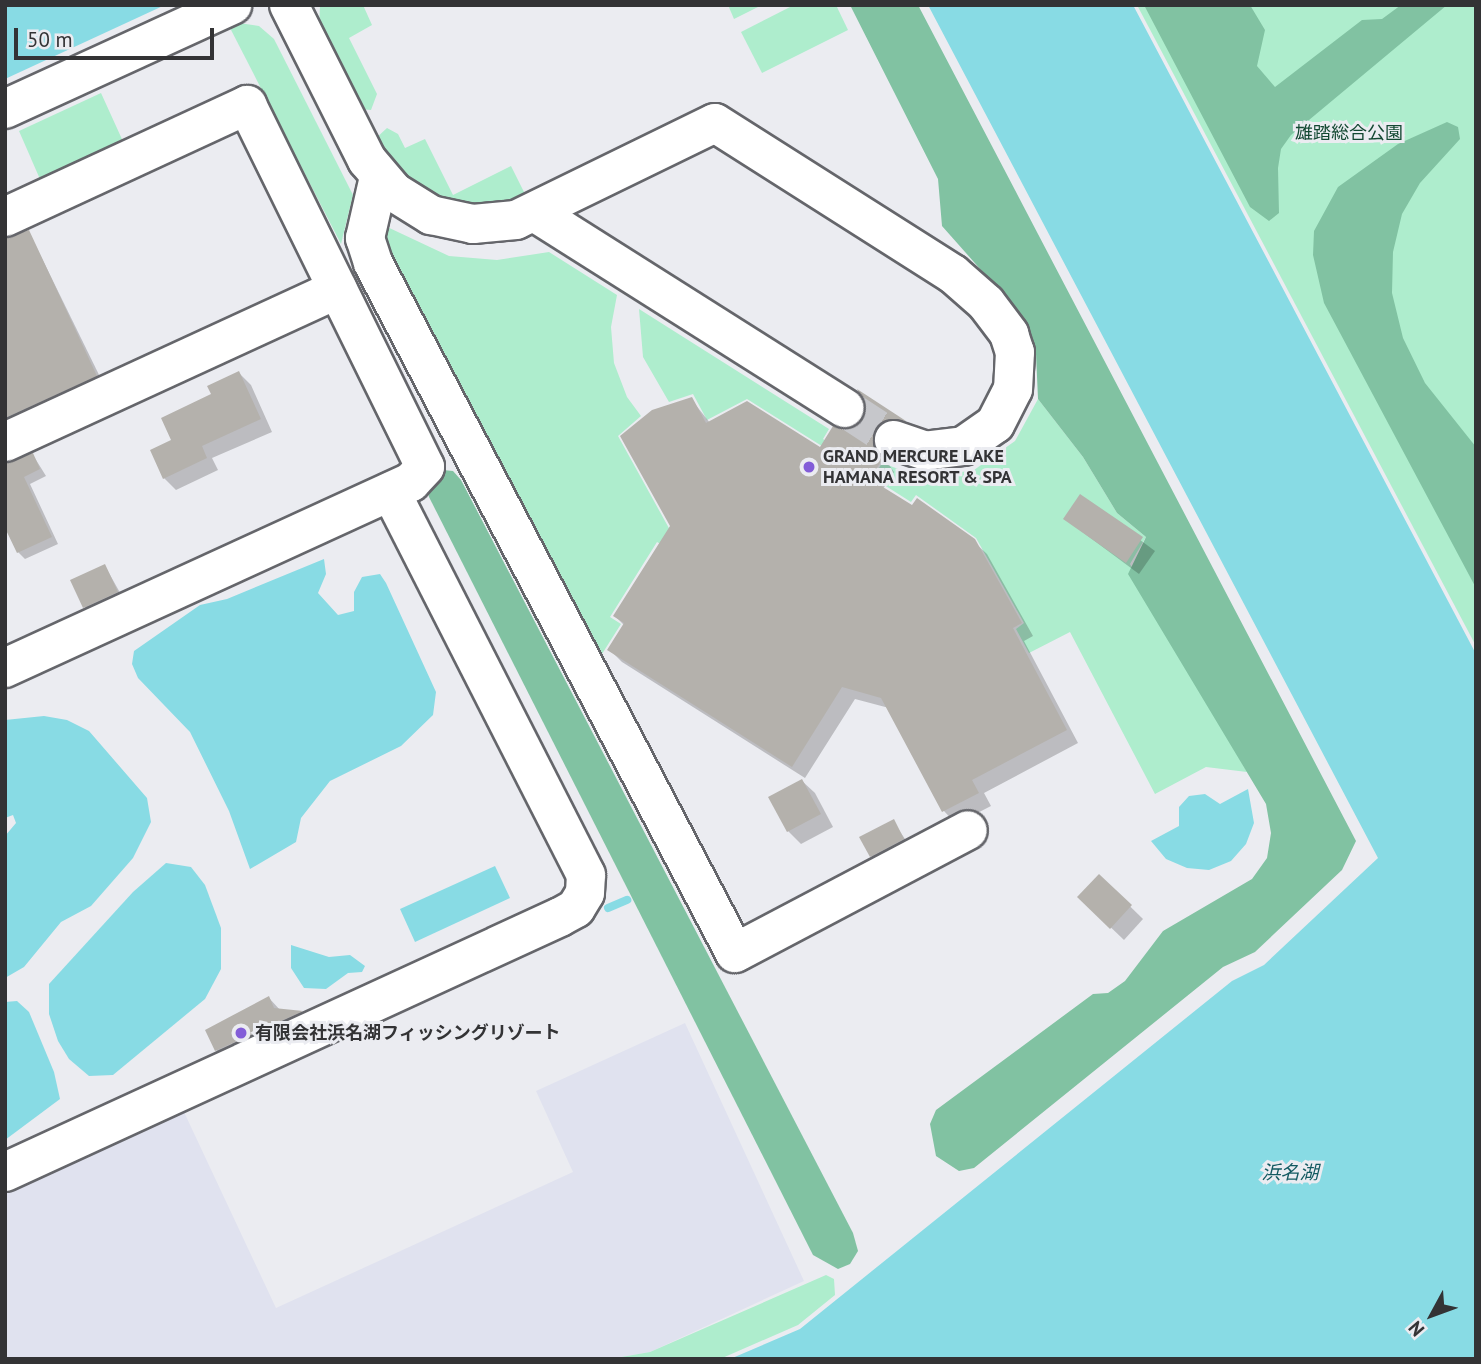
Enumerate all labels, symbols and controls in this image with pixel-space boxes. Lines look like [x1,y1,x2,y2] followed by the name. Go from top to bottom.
[18,14,217,58] scale bar
[27,26,73,53] text: 50 m
[1295,122,1403,144] park label: 雄踏総合公園
[823,446,1013,489] place label: GRAND MERCURE LAKE HAMANA RESORT & SPA
[801,459,817,475] marker: GRAND MERCURE LAKE HAMANA RESORT & SPA
[255,1022,561,1044] place label: 有限会社浜名湖フィッシングリゾート
[233,1025,249,1041] marker: 有限会社浜名湖フィッシングリゾート
[1262,1162,1318,1184] water label: 浜名湖
[1397,1280,1467,1350] north arrow
[1403,1316,1429,1341] text: N

